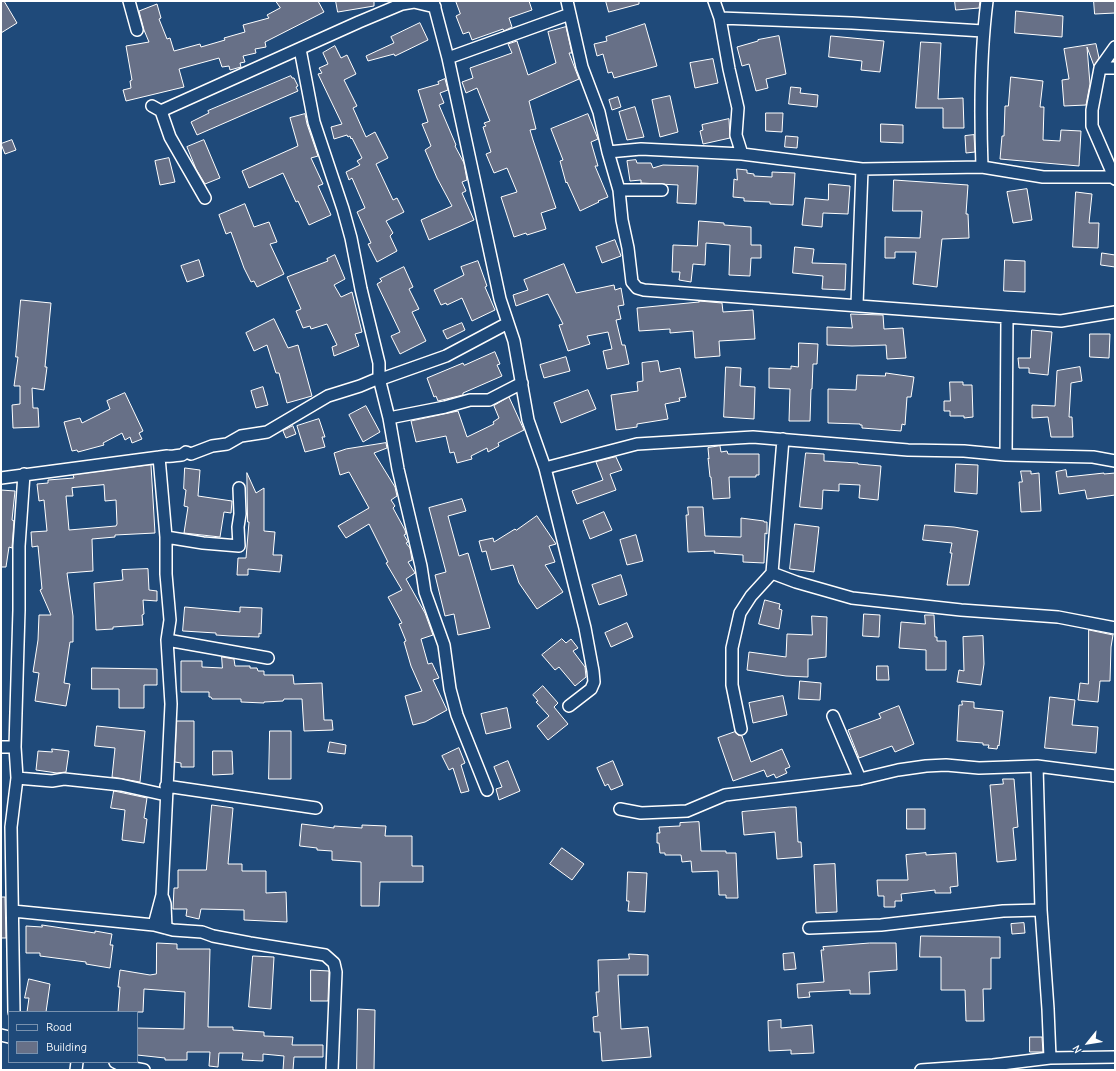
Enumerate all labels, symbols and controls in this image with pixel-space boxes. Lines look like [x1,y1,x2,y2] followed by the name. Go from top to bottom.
[8,1011,138,1063] legend
[46,1020,72,1034] text: Road
[1068,1023,1108,1063] north arrow
[46,1040,87,1054] text: Building
[1070,1043,1085,1056] text: N

